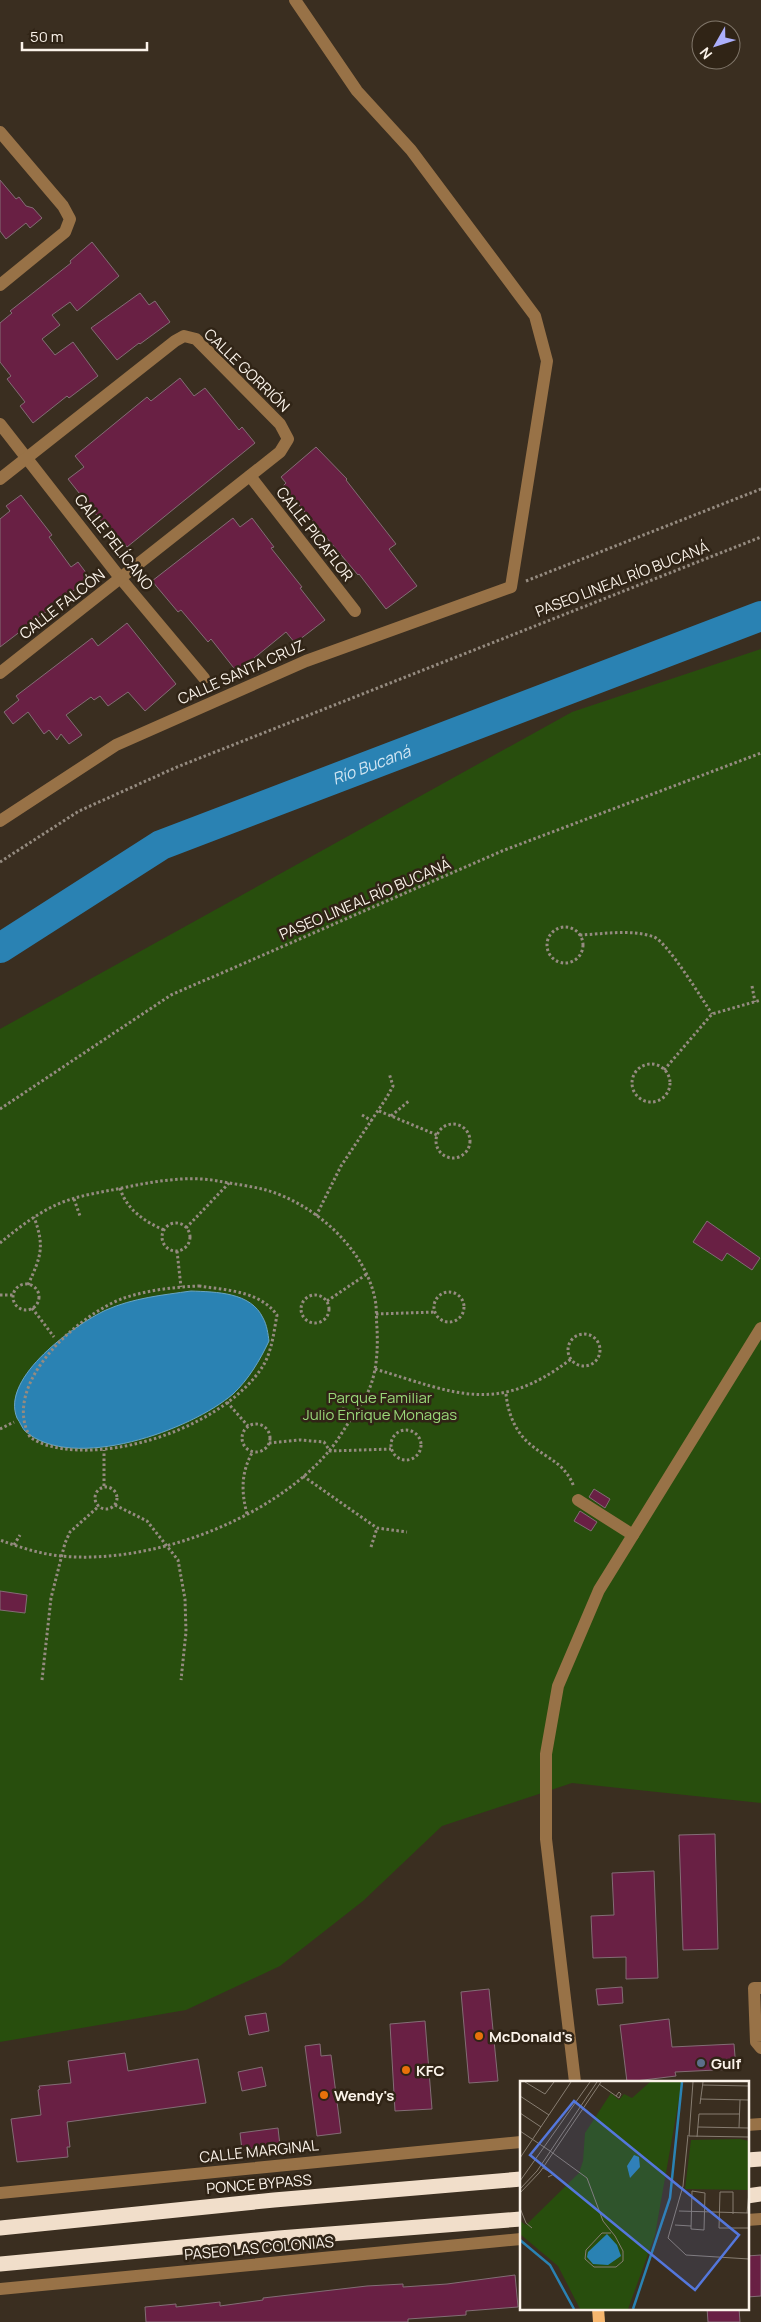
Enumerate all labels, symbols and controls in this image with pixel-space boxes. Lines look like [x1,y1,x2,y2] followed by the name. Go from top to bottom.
[22,20,148,52] scale bar
[691,20,741,70] north arrow
[30,26,64,47] text: 50 m
[695,44,716,63] text: N
[200,324,294,416] street label: CALLE GORRIÓN
[271,482,359,586] street label: CALLE PICAFLOR
[70,490,158,595] street label: CALLE PELÍCANO
[532,536,712,622] street label: PASEO LINEAL RÍO BUCANÁ
[15,564,109,644] street label: CALLE FALCÓN
[174,635,308,709] street label: CALLE SANTA CRUZ
[329,740,414,790] water label: Río Bucaná
[276,853,454,945] street label: PASEO LINEAL RÍO BUCANÁ
[303,1387,457,1425] park label: Parque Familiar Julio Enrique Monagas
[489,2026,573,2047] place label: McDonald's
[473,2030,485,2042] marker: McDonald's
[711,2053,742,2074] place label: Gulf
[695,2057,707,2069] marker: Gulf
[416,2060,445,2081] place label: KFC
[400,2064,412,2076] marker: KFC
[520,2081,748,2310] inset map
[334,2085,394,2106] place label: Wendy's
[318,2089,330,2101] marker: Wendy's
[198,2134,320,2168] street label: CALLE MARGINAL
[205,2169,313,2199] street label: PONCE BYPASS
[183,2231,335,2265] street label: PASEO LAS COLONIAS

